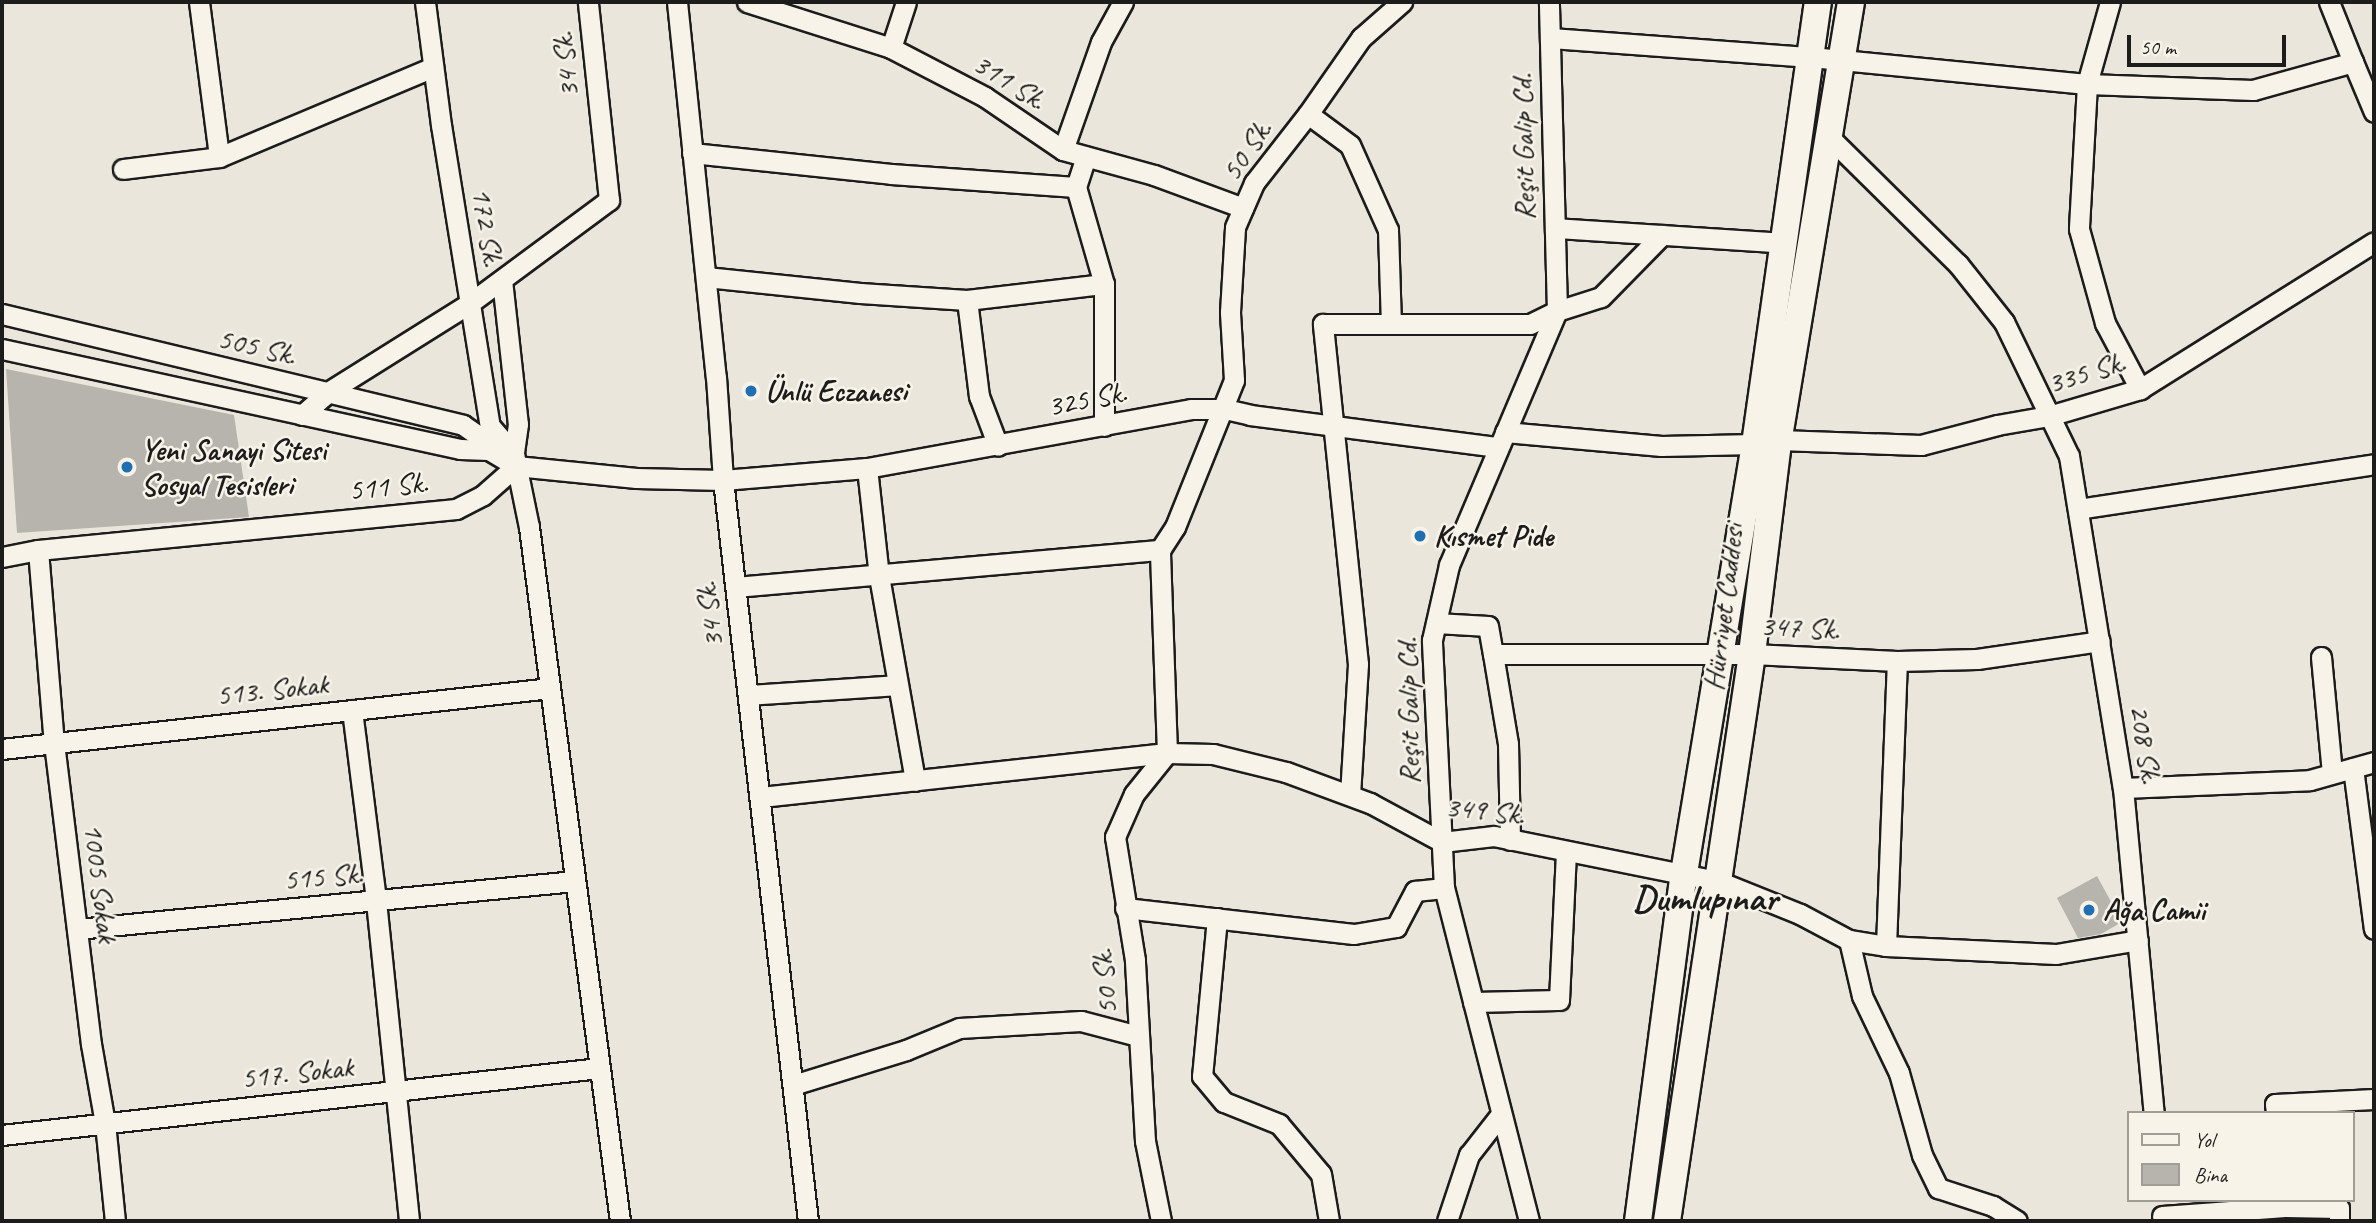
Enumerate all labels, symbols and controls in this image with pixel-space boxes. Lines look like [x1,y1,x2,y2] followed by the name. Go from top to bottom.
[2131,21,2290,65] scale bar
[544,30,586,100] street label: 34 Sk.
[2140,34,2176,60] text: 50 m
[967,45,1053,117] street label: 311 Sk.
[1504,73,1542,221] street label: Reşit Galip Cd.
[1213,113,1279,187] street label: 50 Sk.
[464,185,512,269] street label: 172 Sk.
[214,320,300,372] street label: 505 Sk.
[2043,343,2129,401] street label: 335 Sk.
[765,373,907,409] place label: Ünlü Eczanesi
[1045,374,1129,424] street label: 325 Sk.
[743,383,759,399] marker: Ünlü Eczanesi
[141,432,326,503] place label: Yeni Sanayi Sitesi Sosyal Tesisleri
[119,459,135,475] marker: Yeni Sanayi Sitesi Sosyal Tesisleri
[347,464,429,508] street label: 511 Sk.
[1434,518,1553,554] place label: Kısmet Pide
[1695,521,1751,693] street label: Hürriyet Caddesi
[1412,528,1428,544] marker: Kısmet Pide
[687,580,731,650] street label: 34 Sk.
[1759,607,1841,647] street label: 347 Sk.
[1389,637,1427,785] street label: Reşit Galip Cd.
[214,665,330,713] street label: 513. Sokak
[2122,702,2170,786] street label: 208 Sk.
[1444,788,1526,832] street label: 349 Sk.
[76,821,126,945] street label: 1005 Sokak
[282,855,364,897] street label: 515 Sk.
[1633,876,1777,920] district label: Dumlupınar
[2103,892,2206,928] place label: Ağa Camii
[2081,902,2097,918] marker: Ağa Camii
[1083,948,1125,1016] street label: 50 Sk.
[239,1048,355,1096] street label: 517. Sokak
[2128,1111,2355,1202] legend
[2194,1127,2214,1153] text: Yol
[2194,1162,2227,1188] text: Bina

